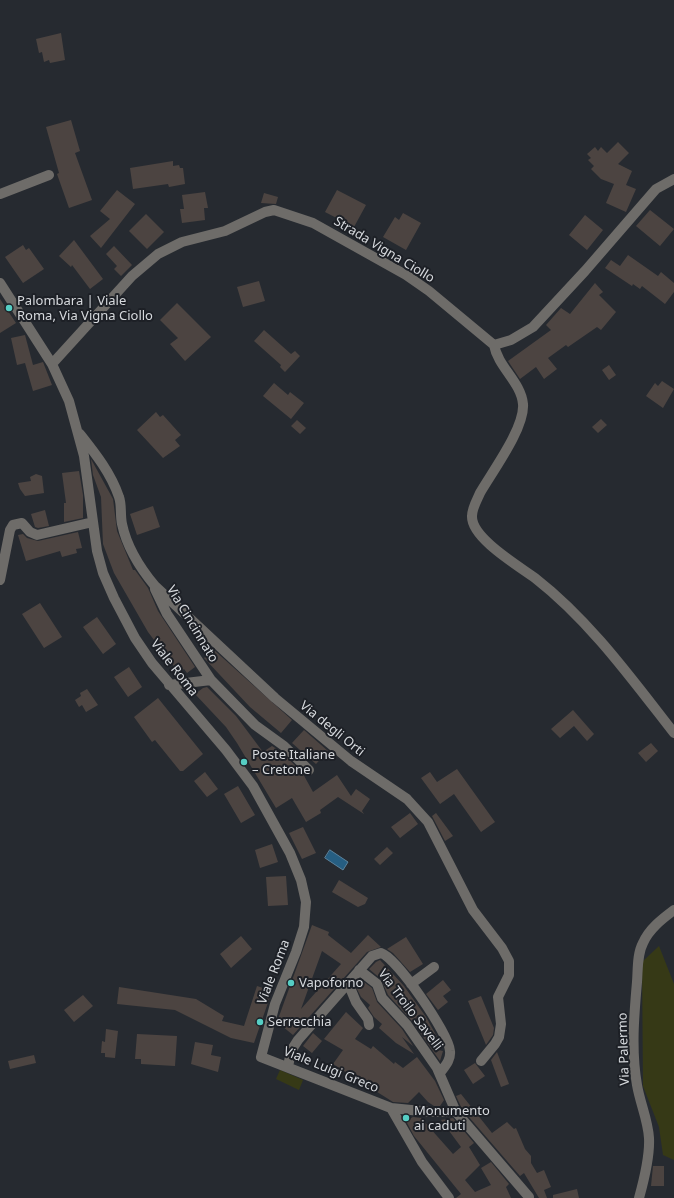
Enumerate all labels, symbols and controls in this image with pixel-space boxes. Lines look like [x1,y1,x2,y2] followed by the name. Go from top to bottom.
[331,214,437,286] street label: Strada Vigna Ciollo
[17,293,153,324] place label: Palombara | Viale Roma, Via Vigna Ciollo
[4,303,14,313] marker: Palombara | Viale Roma, Via Vigna Ciollo
[163,583,221,665] street label: Via Cincinnato
[147,636,201,700] street label: Viale Roma
[296,698,368,760] street label: Via degli Orti
[252,747,335,778] place label: Poste Italiane – Cretone
[239,757,249,767] marker: Poste Italiane – Cretone
[255,938,293,1006] street label: Viale Roma
[374,966,446,1054] street label: Via Troilo Savelli
[299,975,363,991] place label: Vapoforno
[286,978,296,988] marker: Vapoforno
[615,1012,633,1086] street label: Via Palermo
[268,1014,331,1030] place label: Serrecchia
[255,1017,265,1027] marker: Serrecchia
[281,1044,381,1096] street label: Viale Luigi Greco
[414,1103,490,1134] place label: Monumento ai caduti
[401,1113,411,1123] marker: Monumento ai caduti

